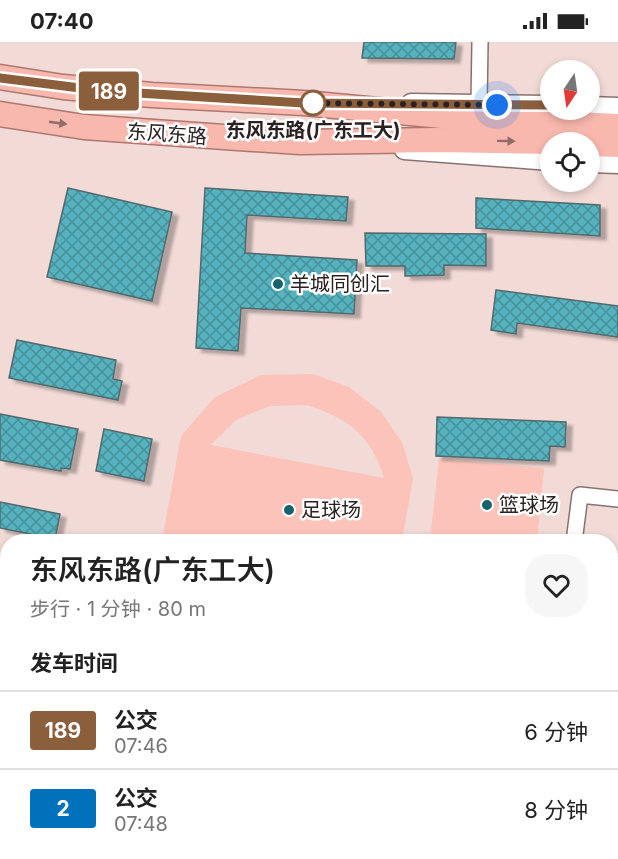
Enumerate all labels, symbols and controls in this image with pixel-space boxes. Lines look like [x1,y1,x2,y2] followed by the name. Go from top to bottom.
[30,8,94,34] text: 07:40
[540,60,600,120] north arrow
[540,60,600,192] map controls
[74,71,144,110] line badge: 189
[91,79,127,104] text: 189
[300,90,326,116] marker: 东风东路(广东工大)
[482,90,512,120] your location
[225,118,401,142] place label: 东风东路(广东工大)
[48,119,67,128] one-way arrow
[126,119,208,149] street label: 东风东路
[540,132,600,192] button: locate
[496,136,515,146] one-way arrow
[290,272,390,296] place label: 羊城同创汇
[271,277,285,291] marker: 羊城同创汇
[499,493,559,517] place label: 篮球场
[301,498,361,522] place label: 足球场
[480,498,494,512] marker: 篮球场
[282,503,296,517] marker: 足球场
[30,553,275,587] text: 东风东路(广东工大)
[525,554,588,617] button: heart
[30,597,206,621] text: 步行 · 1 分钟 · 80 m
[30,650,118,676] text: 发车时间
[114,707,158,733] text: 公交
[45,718,81,743] text: 189
[524,719,588,745] text: 6 分钟
[114,734,168,758] text: 07:46
[114,785,158,811] text: 公交
[56,796,70,821] text: 2
[524,797,588,823] text: 8 分钟
[114,812,168,836] text: 07:48

